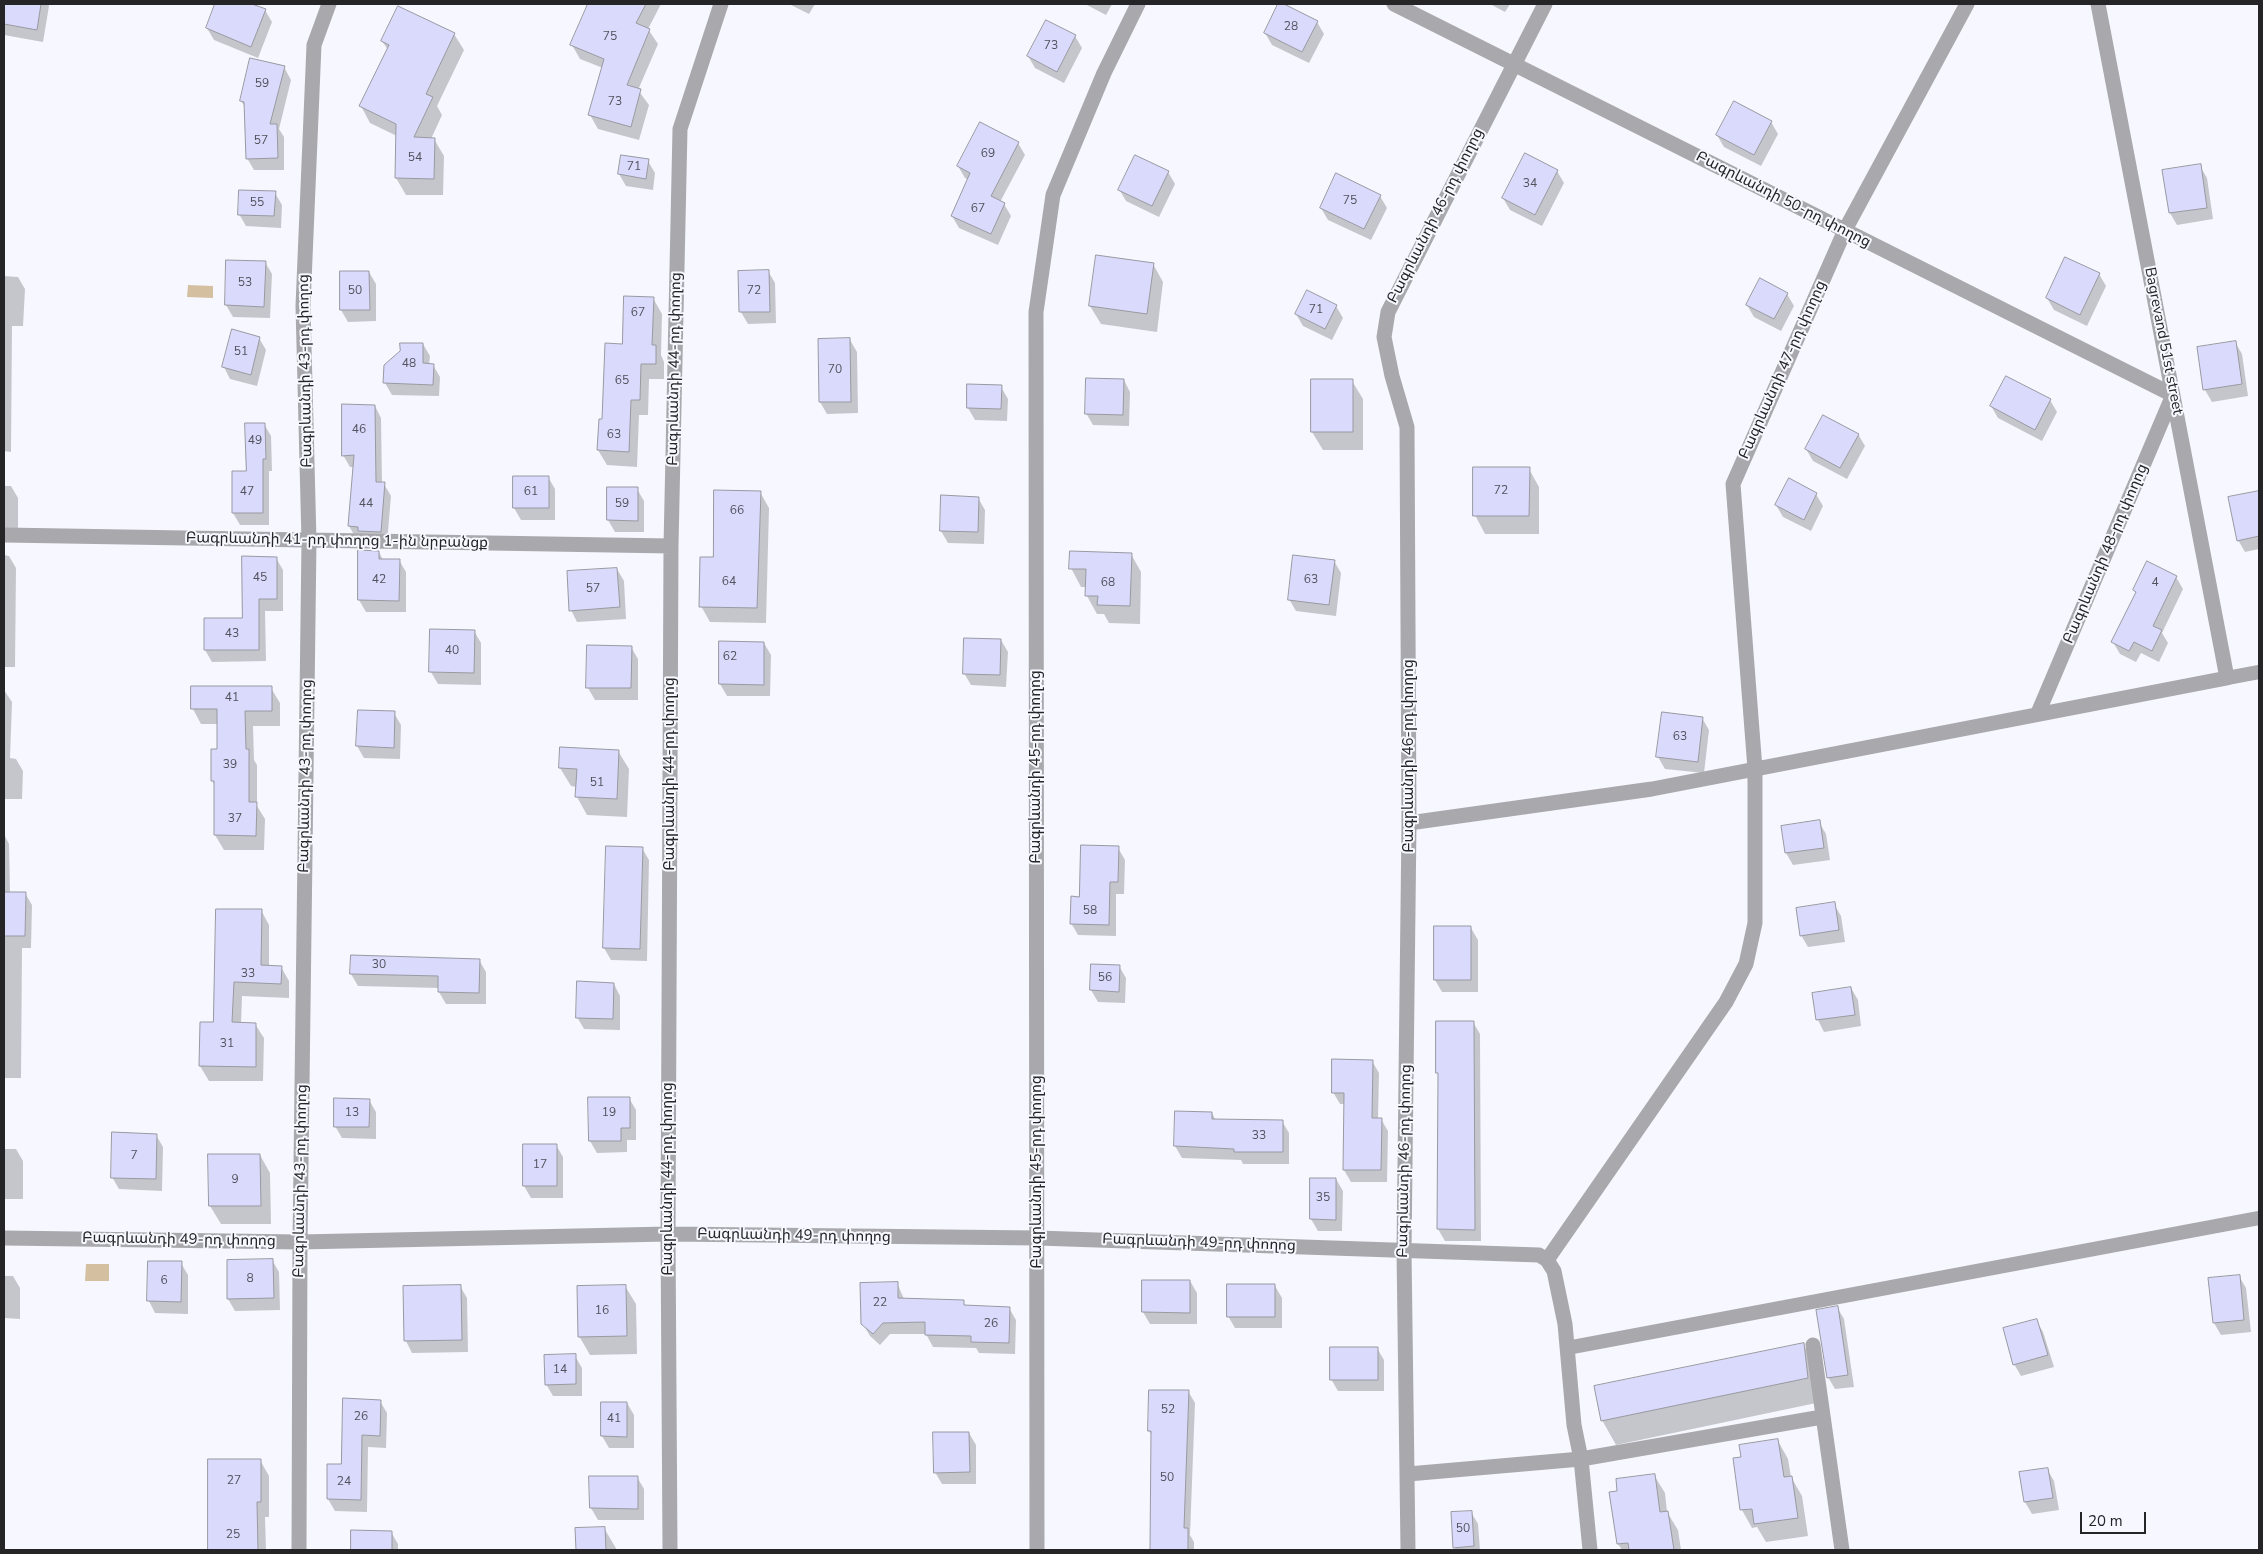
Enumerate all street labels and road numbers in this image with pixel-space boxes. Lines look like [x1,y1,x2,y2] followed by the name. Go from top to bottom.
[1384,126,1488,306] street label: Բագրևանդի 46-րդ փողոց
[1693,148,1873,252] street label: Բագրևանդի 50-րդ փողոց
[2140,266,2186,416] street label: Bagrevand 51st street
[664,272,686,466] street label: Բագրևանդի 44-րդ փողոց
[295,274,317,468] street label: Բագրևանդի 43-րդ փողոց
[1735,278,1831,462] street label: Բագրևանդի 47-րդ փողոց
[2060,461,2152,647] street label: Բագրևանդի 48-րդ փողոց
[186,529,488,553] street label: Բագրևանդի 41-րդ փողոց 1-ին նրբանցք
[1400,659,1418,853] street label: Բագրևանդի 46-րդ փողոց
[1027,670,1045,864] street label: Բագրևանդի 45-րդ փողոց
[661,677,679,871] street label: Բագրևանդի 44-րդ փողոց
[295,679,317,873] street label: Բագրևանդի 43-րդ փողոց
[1394,1064,1416,1258] street label: Բագրևանդի 46-րդ փողոց
[1028,1075,1046,1269] street label: Բագրևանդի 45-րդ փողոց
[659,1082,677,1276] street label: Բագրևանդի 44-րդ փողոց
[290,1084,312,1278] street label: Բագրևանդի 43-րդ փողոց
[697,1225,891,1247] street label: Բագրևանդի 49-րդ փողոց
[82,1229,276,1251] street label: Բագրևանդի 49-րդ փողոց
[1102,1231,1296,1255] street label: Բագրևանդի 49-րդ փողոց

